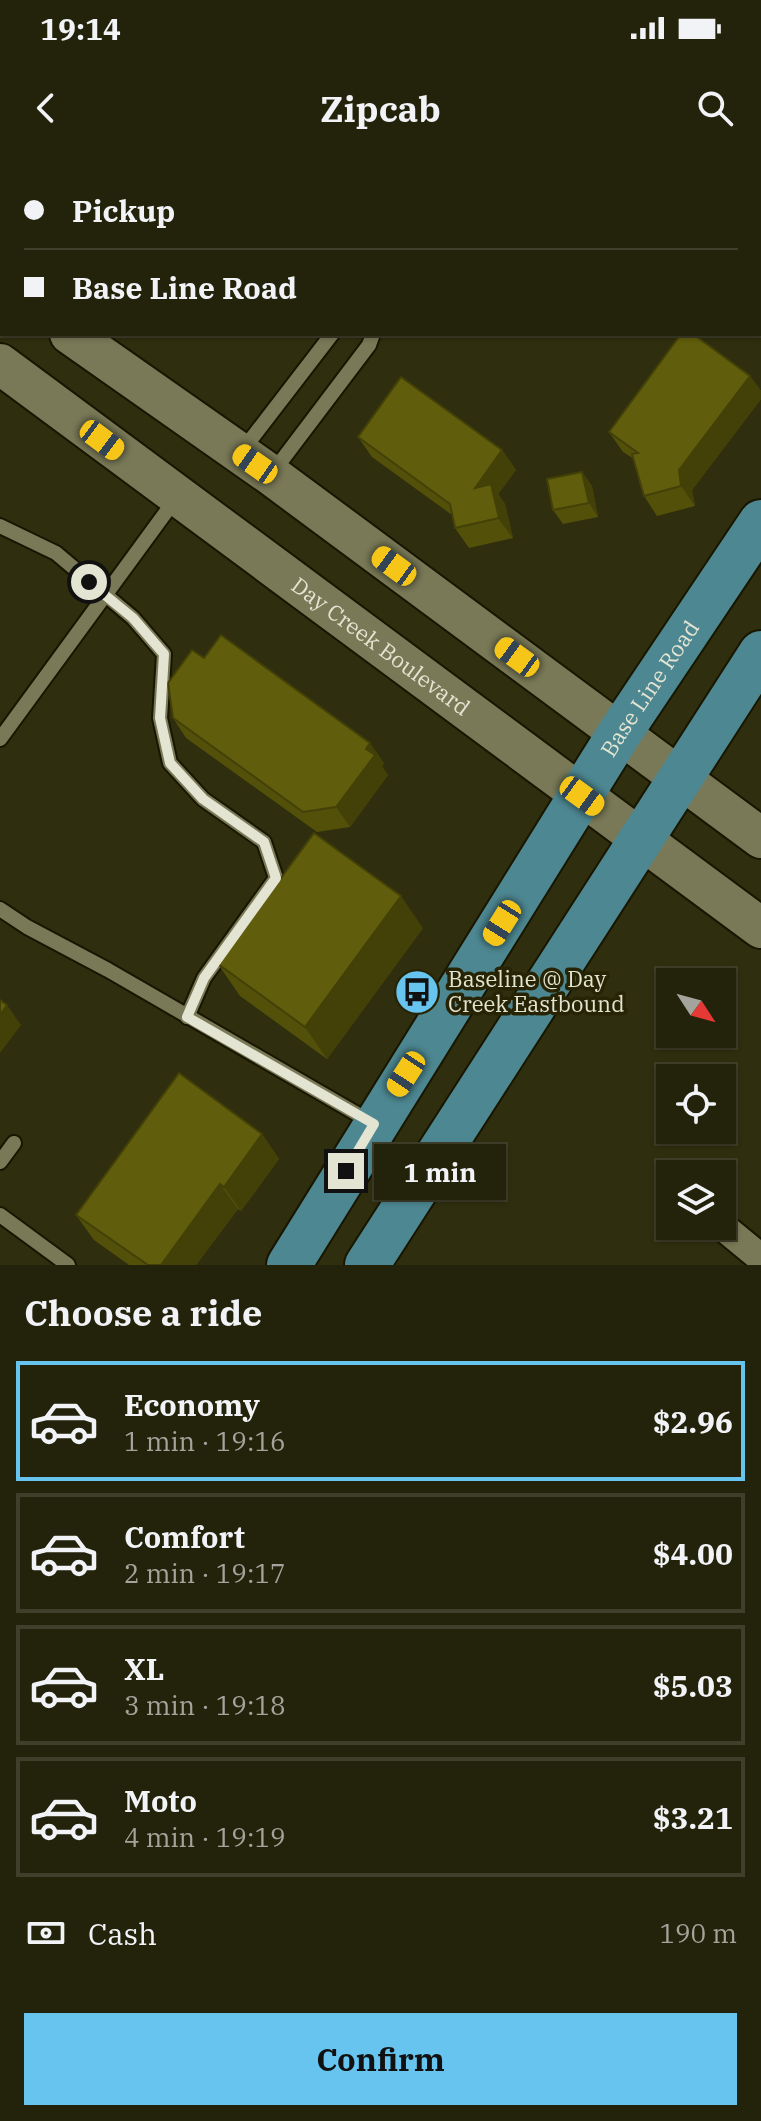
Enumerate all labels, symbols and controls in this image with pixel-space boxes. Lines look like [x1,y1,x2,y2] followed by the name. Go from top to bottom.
[40,9,121,48] text: 19:14
[320,85,441,132] text: Zipcab
[24,86,68,130] icon: back
[693,86,737,130] icon: search
[72,191,175,230] text: Pickup
[72,268,297,307] text: Base Line Road
[76,416,128,464] car
[228,440,282,488] car
[368,542,420,590] car
[71,564,107,600] route start
[286,570,476,722] street label: Day Creek Boulevard
[594,615,705,762] street label: Base Line Road
[491,633,543,681] car
[556,772,608,820] car
[479,896,525,950] car
[448,964,625,1018] place label: Baseline @ Day Creek Eastbound
[393,968,441,1016] bus stop icon: Baseline @ Day Creek Eastbound
[656,968,736,1048] north arrow
[656,968,736,1240] map controls
[383,1047,429,1101] car
[656,1064,736,1144] button: locate
[374,1143,506,1199] callout: 1 min
[328,1153,364,1189] route end
[404,1155,476,1189] text: 1 min
[656,1160,736,1240] button: layers
[24,1289,263,1336] text: Choose a ride
[28,1385,100,1457] icon: car
[124,1385,260,1424] text: Economy
[653,1402,733,1441] text: $2.96
[124,1424,286,1458] text: 1 min · 19:16
[28,1517,100,1589] icon: car
[124,1517,245,1556] text: Comfort
[653,1534,733,1573] text: $4.00
[124,1556,286,1590] text: 2 min · 19:17
[28,1649,100,1721] icon: car
[124,1649,164,1688] text: XL
[653,1666,733,1705] text: $5.03
[124,1688,286,1722] text: 3 min · 19:18
[28,1781,100,1853] icon: car
[124,1781,197,1820] text: Moto
[653,1798,733,1837] text: $3.21
[124,1820,286,1854] text: 4 min · 19:19
[24,1911,68,1955] icon: cash
[88,1914,157,1953] text: Cash
[659,1916,737,1950] text: 190 m
[24,2013,737,2105] button: Confirm

